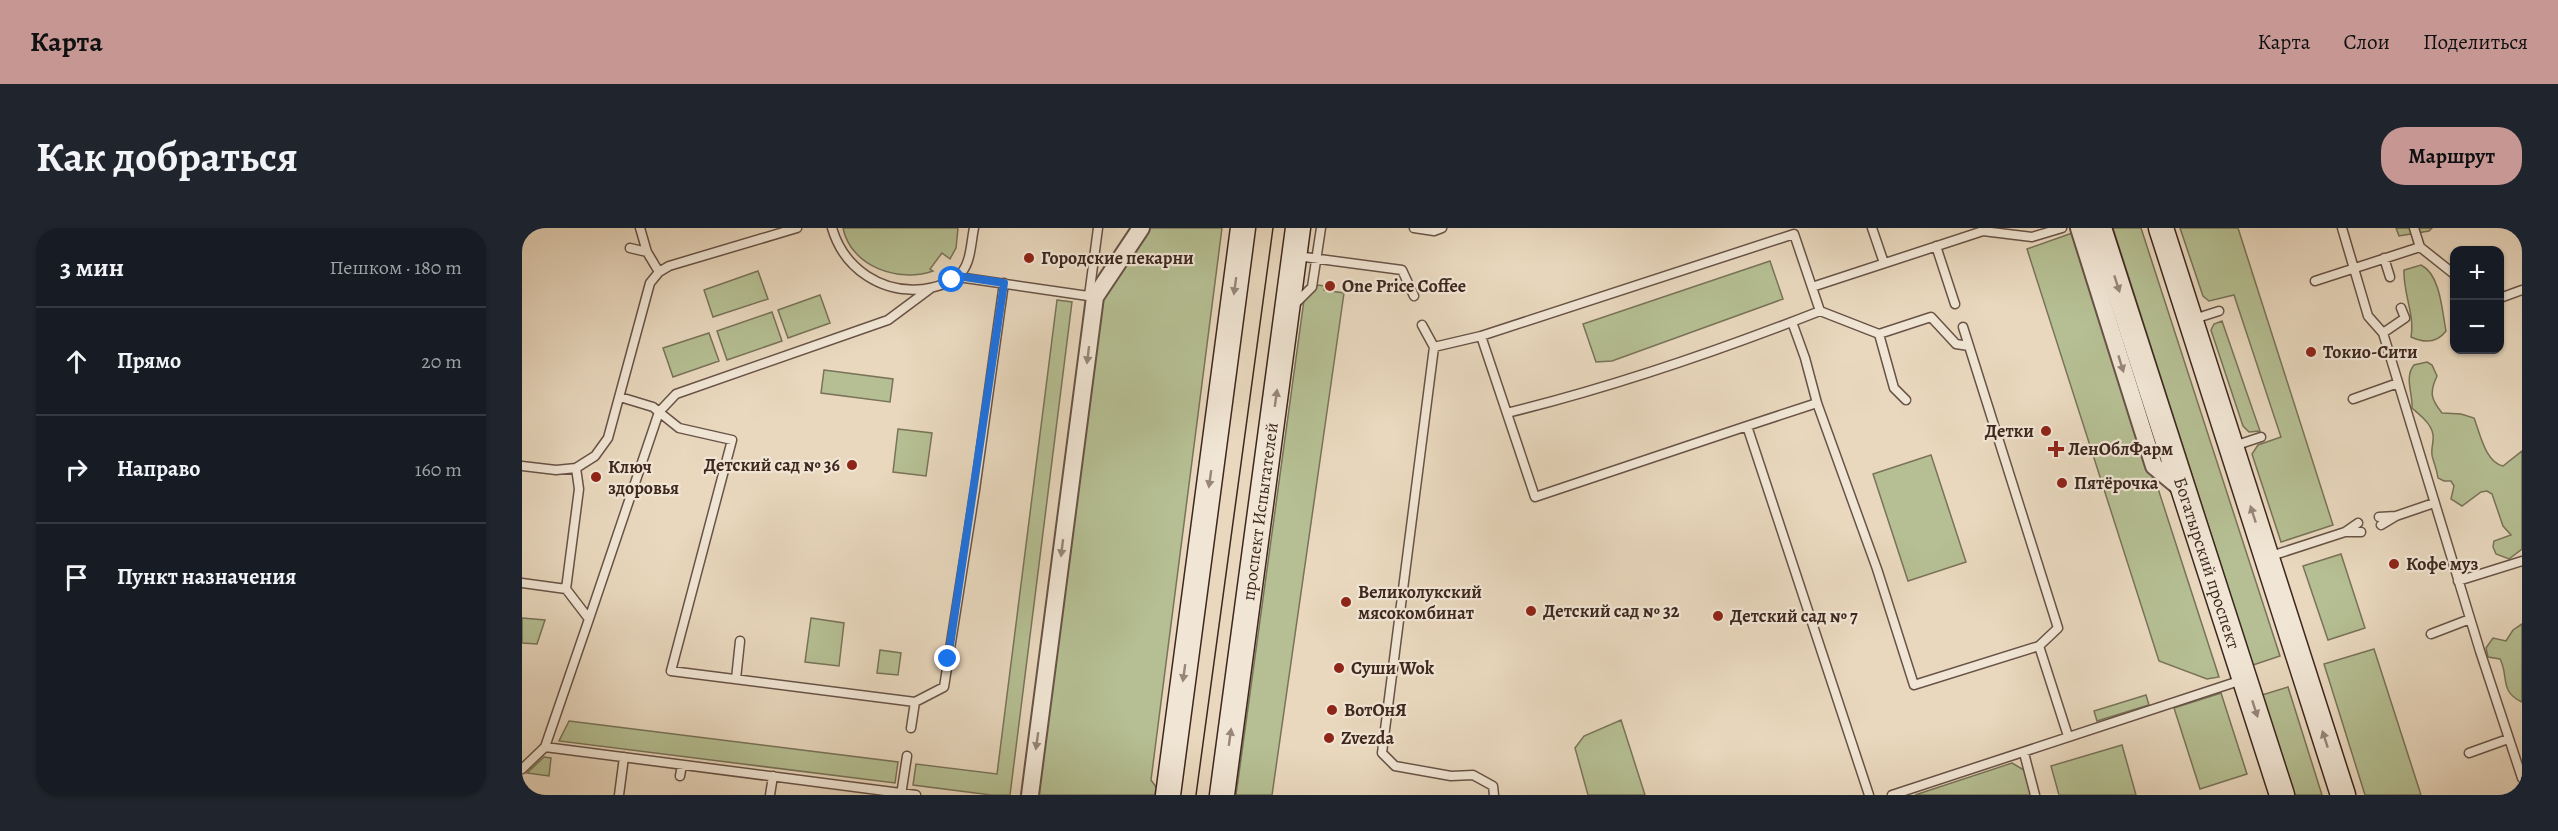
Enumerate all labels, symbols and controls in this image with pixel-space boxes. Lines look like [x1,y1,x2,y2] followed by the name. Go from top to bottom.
[30,23,103,61] text: Карта
[2257,28,2310,56] text: Карта
[2343,28,2390,56] text: Слои
[2423,28,2528,56] text: Поделиться
[2381,127,2522,185] button: Маршрут
[36,128,298,185] text: Как добраться
[1041,246,1194,270] place label: Городские пекарни
[2450,246,2504,354] map controls
[2450,246,2504,300] button: +
[60,250,124,285] text: 3 мин
[1022,251,1036,265] marker: Городские пекарни
[330,254,462,281] text: Пешком · 180 m
[938,266,964,292] route start
[1342,274,1466,298] place label: One Price Coffee
[2113,275,2123,293] one-way arrow
[1231,277,1240,296] one-way arrow
[1323,279,1337,293] marker: One Price Coffee
[2450,300,2504,354] button: −
[2323,340,2418,364] place label: Токио-Сити
[60,345,93,378] icon: ahead
[1083,345,1092,364] one-way arrow
[2304,345,2318,359] marker: Токио-Сити
[117,346,181,376] text: Прямо
[421,348,462,375] text: 20 m
[2117,355,2127,373] one-way arrow
[1271,389,1280,408] one-way arrow
[1985,419,2034,443] place label: Детки
[1236,421,1284,602] street label: проспект Испытателей
[2039,424,2053,438] marker: Детки
[2068,437,2173,461] place label: ЛенОблФарм
[2049,442,2063,456] marker: ЛенОблФарм
[60,453,93,486] icon: right
[704,453,840,477] place label: Детский сад № 36
[117,454,200,484] text: Направо
[608,455,679,500] place label: Ключ здоровья
[415,456,462,483] text: 160 m
[845,458,859,472] marker: Детский сад № 36
[589,470,603,484] marker: Ключ здоровья
[1205,470,1215,489] one-way arrow
[2074,471,2159,495] place label: Пятёрочка
[2168,474,2246,652] street label: Богатырский проспект
[2055,476,2069,490] marker: Пятёрочка
[2247,505,2257,523] one-way arrow
[1058,539,1067,558] one-way arrow
[2406,552,2478,576] place label: Кофе муз
[2387,557,2401,571] marker: Кофе муз
[60,561,93,594] icon: arrive
[117,562,296,592] text: Пункт назначения
[1358,580,1482,625] place label: Великолукский мясокомбинат
[1339,595,1353,609] marker: Великолукский мясокомбинат
[1543,599,1680,623] place label: Детский сад № 32
[1524,604,1538,618] marker: Детский сад № 32
[1730,604,1858,628] place label: Детский сад № 7
[1711,609,1725,623] marker: Детский сад № 7
[934,645,960,671] route end
[1351,656,1435,680] place label: Суши Wok
[1332,661,1346,675] marker: Суши Wok
[1180,663,1189,682] one-way arrow
[1344,698,1407,722] place label: ВотОнЯ
[2250,700,2260,718] one-way arrow
[1325,703,1339,717] marker: ВотОнЯ
[1341,726,1395,750] place label: Zvezda
[1225,727,1234,746] one-way arrow
[2320,730,2329,748] one-way arrow
[1322,731,1336,745] marker: Zvezda
[1032,732,1041,751] one-way arrow

